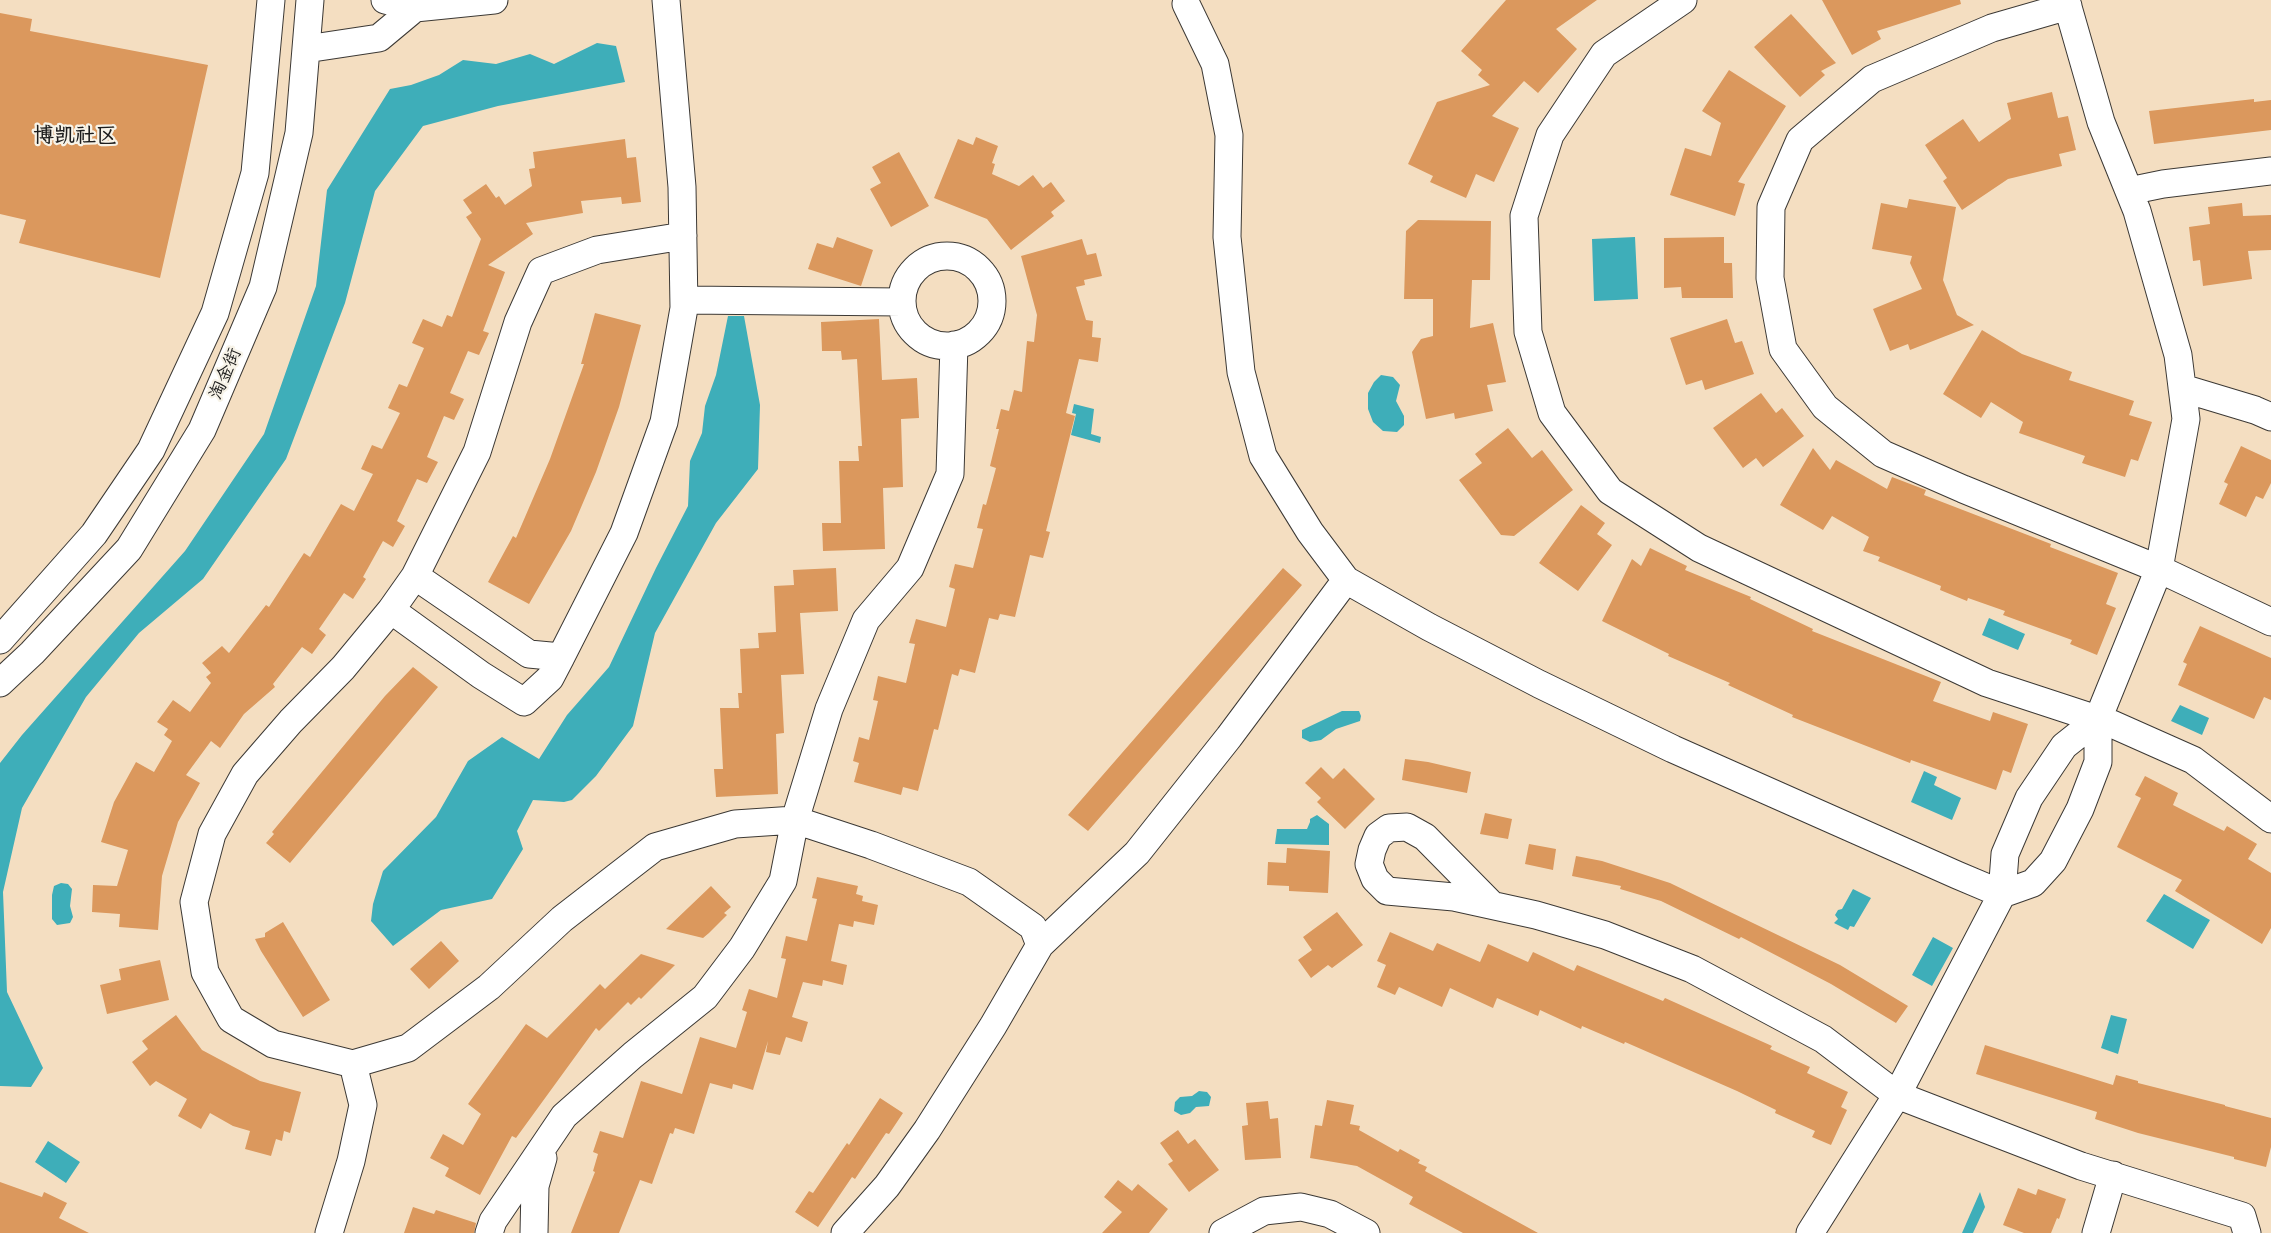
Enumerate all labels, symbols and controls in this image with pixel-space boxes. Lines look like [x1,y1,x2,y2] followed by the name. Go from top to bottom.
[33,124,117,150] district label: 博凯社区
[206,345,246,403] street label: 淘金街

